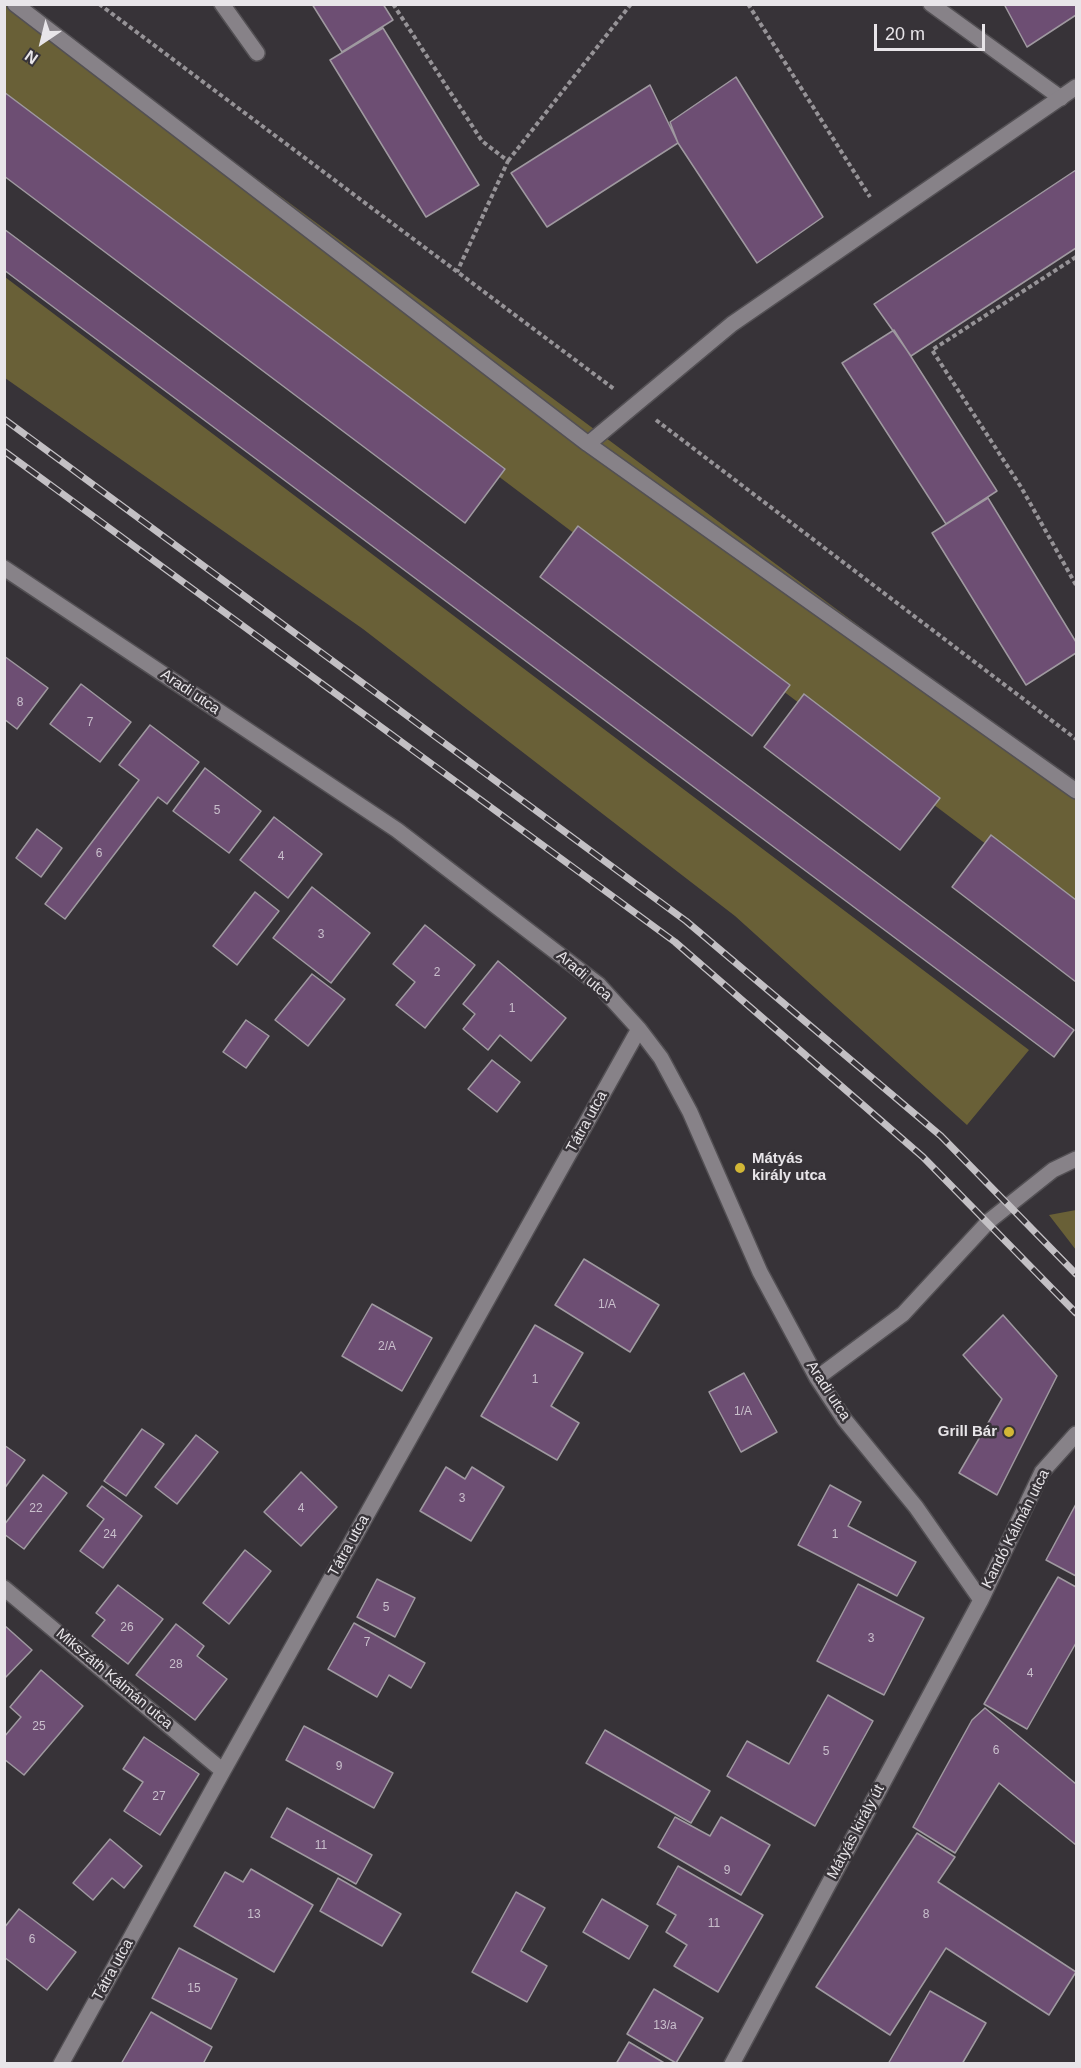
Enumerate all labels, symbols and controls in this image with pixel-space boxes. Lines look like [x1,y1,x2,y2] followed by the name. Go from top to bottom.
[12,12,72,72] north arrow
[877,12,988,50] scale bar
[885,24,925,44] text: 20 m
[22,47,41,67] text: N
[157,666,223,718] street label: Aradi utca
[17,696,23,710] house number: 8
[87,716,93,730] house number: 7
[214,804,220,818] house number: 5
[96,847,102,861] house number: 6
[278,850,284,864] house number: 4
[318,928,324,942] house number: 3
[553,947,615,1005] street label: Aradi utca
[434,966,440,980] house number: 2
[509,1002,515,1016] house number: 1
[563,1088,611,1156] street label: Tátra utca
[752,1150,826,1185] place label: Mátyás király utca
[733,1161,747,1175] marker: Mátyás király utca
[598,1298,616,1312] house number: 1/A
[378,1340,396,1354] house number: 2/A
[802,1358,854,1424] street label: Aradi utca
[532,1373,538,1387] house number: 1
[734,1405,752,1419] house number: 1/A
[938,1423,997,1441] place label: Grill Bár
[1002,1425,1016,1439] marker: Grill Bár
[978,1467,1054,1591] street label: Kandó Kálmán utca
[459,1492,465,1506] house number: 3
[29,1502,43,1516] house number: 22
[298,1502,304,1516] house number: 4
[325,1512,373,1580] street label: Tátra utca
[103,1528,117,1542] house number: 24
[832,1528,838,1542] house number: 1
[383,1601,389,1615] house number: 5
[120,1621,134,1635] house number: 26
[52,1625,176,1733] street label: Mikszáth Kálmán utca
[868,1632,874,1646] house number: 3
[364,1636,370,1650] house number: 7
[169,1658,183,1672] house number: 28
[1027,1667,1033,1681] house number: 4
[32,1720,46,1734] house number: 25
[993,1744,999,1758] house number: 6
[823,1745,829,1759] house number: 5
[336,1760,342,1774] house number: 9
[824,1782,888,1882] street label: Mátyás király út
[152,1790,166,1804] house number: 27
[315,1839,327,1853] house number: 11
[724,1864,730,1878] house number: 9
[247,1908,261,1922] house number: 13
[923,1908,929,1922] house number: 8
[708,1917,720,1931] house number: 11
[29,1933,35,1947] house number: 6
[89,1936,137,2004] street label: Tátra utca
[187,1982,201,1996] house number: 15
[653,2019,677,2033] house number: 13/a

